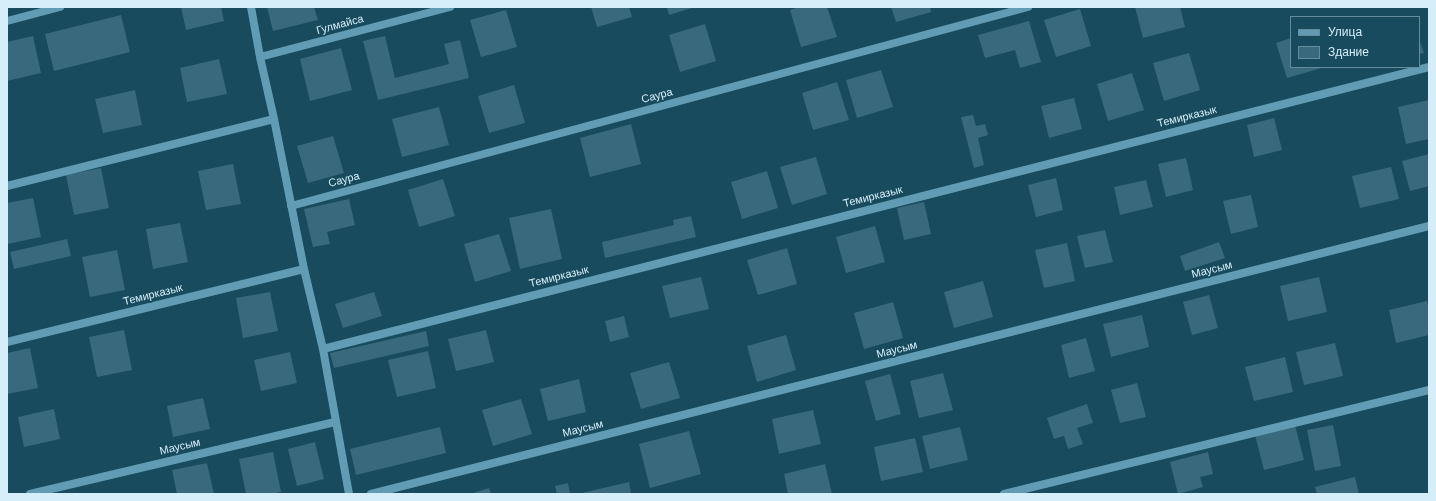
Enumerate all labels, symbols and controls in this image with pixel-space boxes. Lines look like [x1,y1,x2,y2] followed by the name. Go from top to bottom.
[315,12,365,38] street label: Гулмайса
[1290,16,1420,68] legend
[1328,25,1362,39] text: Улица
[1328,45,1369,59] text: Здание
[640,86,674,106] street label: Саура
[1156,103,1218,131] street label: Темирказык
[327,170,361,190] street label: Саура
[842,183,904,211] street label: Темирказык
[1190,259,1234,281] street label: Маусым
[528,263,590,291] street label: Темирказык
[122,281,184,309] street label: Темирказык
[875,339,919,361] street label: Маусым
[561,418,605,440] street label: Маусым
[158,436,202,458] street label: Маусым

